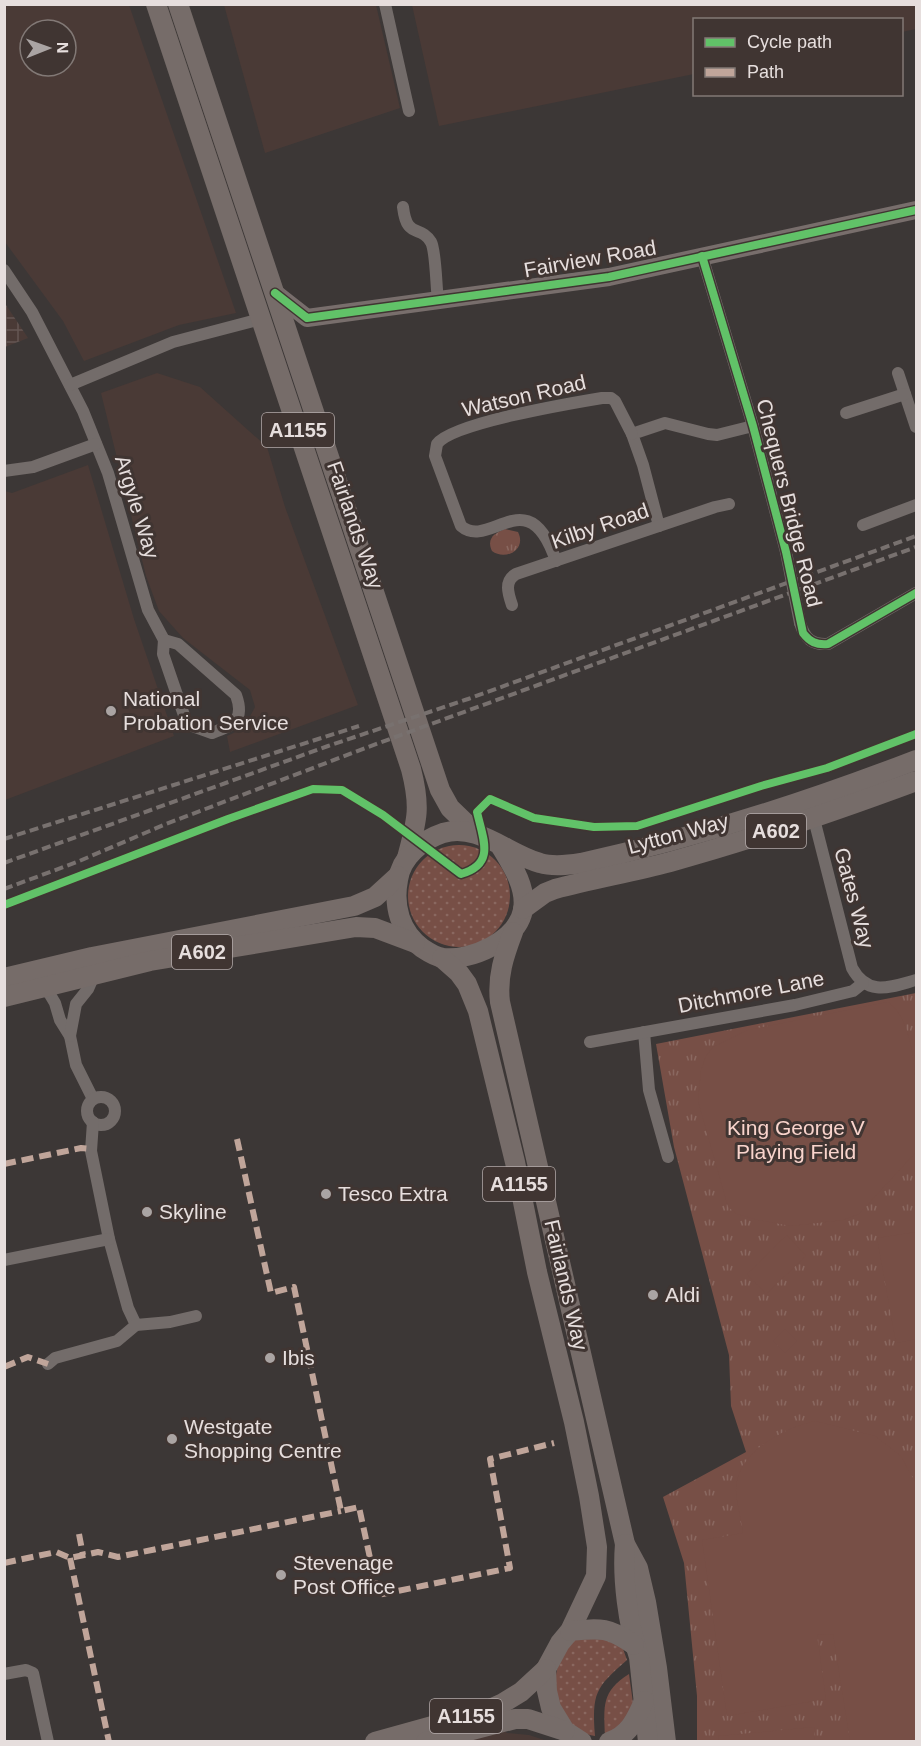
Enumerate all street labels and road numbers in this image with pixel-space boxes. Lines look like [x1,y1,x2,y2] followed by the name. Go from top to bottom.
[522,236,658,281] street label: Fairview Road
[460,370,588,421] street label: Watson Road
[752,396,826,609] street label: Chequers Bridge Road
[262,413,334,447] road number: A1155
[111,453,164,562] street label: Argyle Way
[323,458,388,592] street label: Fairlands Way
[548,498,652,553] street label: Kilby Road
[625,809,731,858] street label: Lytton Way
[746,814,806,848] road number: A602
[830,845,879,951] street label: Gates Way
[172,935,232,969] road number: A602
[676,966,826,1017] street label: Ditchmore Lane
[483,1167,555,1201] road number: A1155
[540,1217,593,1353] street label: Fairlands Way
[430,1699,502,1733] road number: A1155

